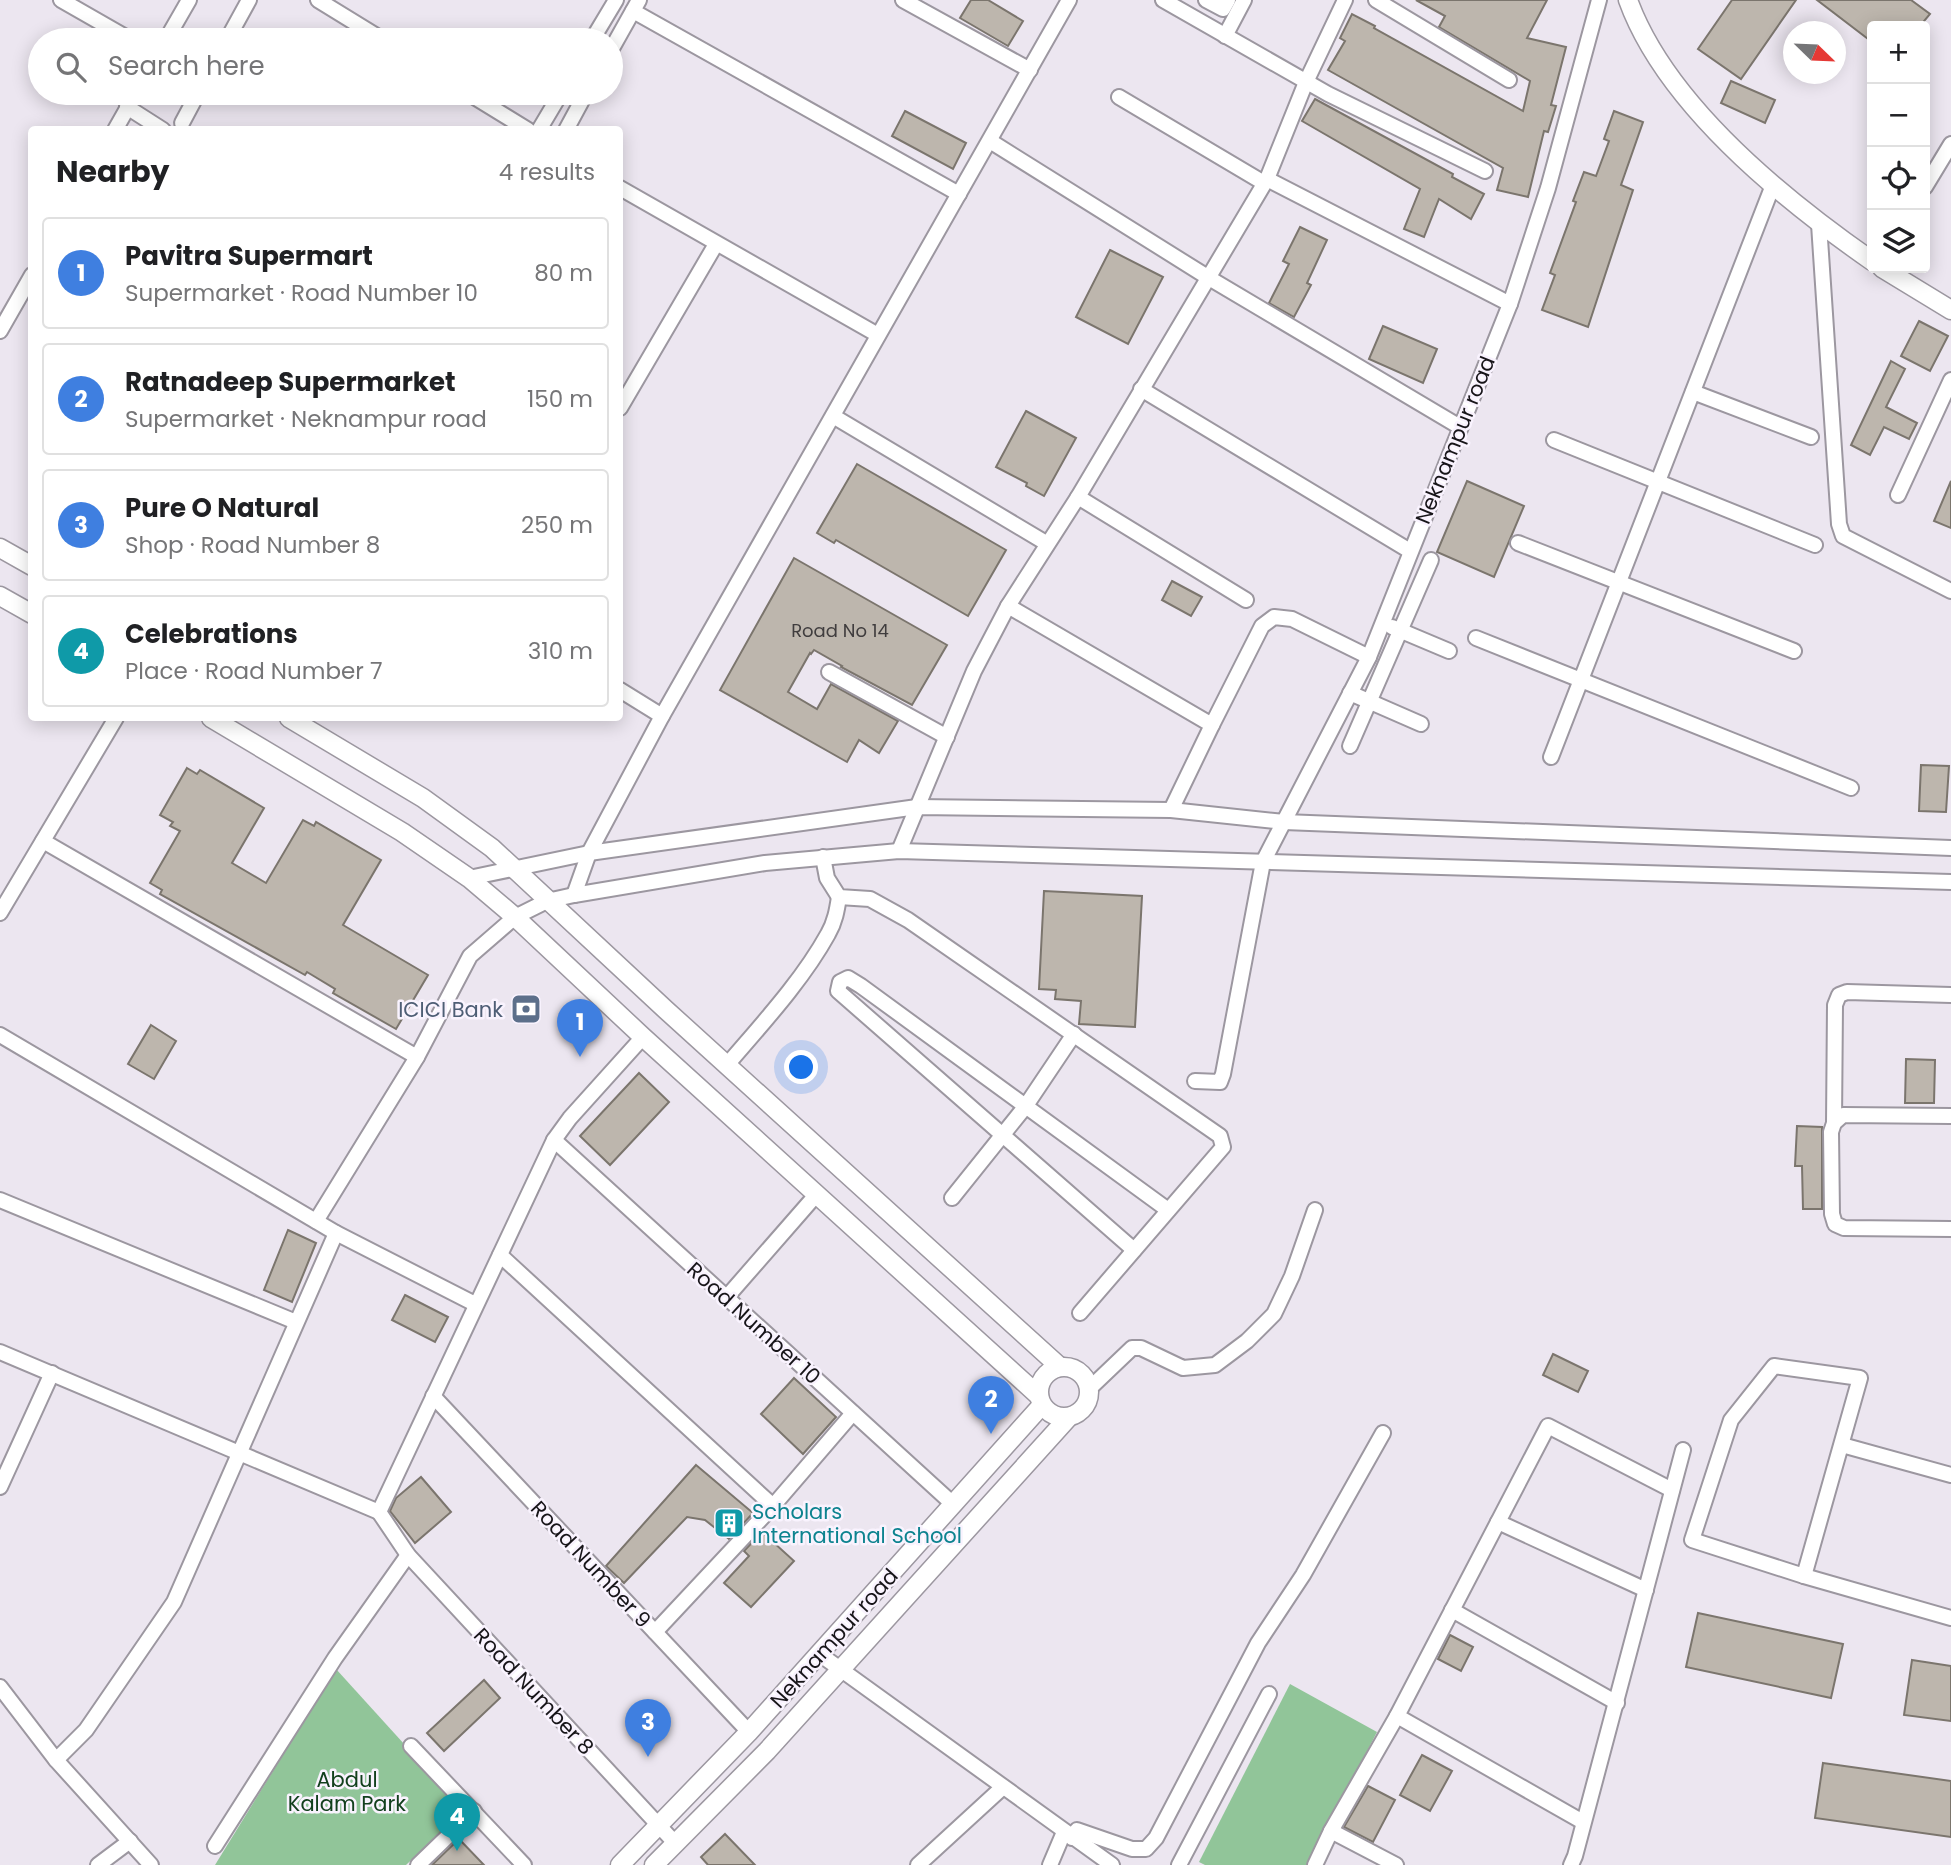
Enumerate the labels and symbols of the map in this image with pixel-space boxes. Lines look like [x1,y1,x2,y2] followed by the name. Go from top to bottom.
[1783,21,1846,84] north arrow
[1408,352,1502,528] street label: Neknampur road
[791,618,889,643] house number: Road No 14
[509,992,543,1026] bank icon: ICICI Bank
[398,995,503,1024] place label: ICICI Bank
[557,999,603,1057] pin: 1
[784,1050,818,1084] your location
[681,1255,827,1391] street label: Road Number 10
[968,1376,1014,1434] pin: 2
[524,1494,658,1634] street label: Road Number 9
[752,1497,962,1550] place label: Scholars International School
[712,1506,746,1540] building icon: Scholars International School
[763,1562,905,1714] street label: Neknampur road
[467,1621,601,1761] street label: Road Number 8
[625,1699,671,1757] pin: 3
[288,1765,406,1818] park label: Abdul Kalam Park
[434,1793,480,1851] pin: 4

